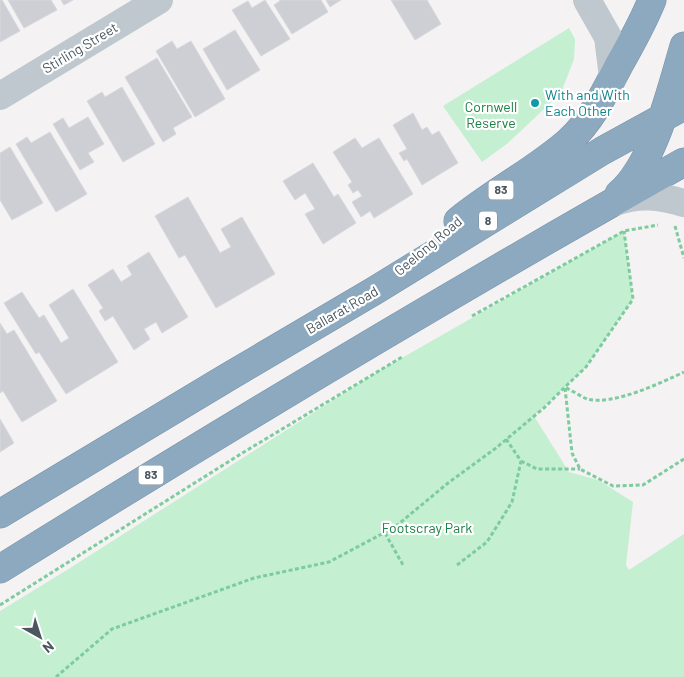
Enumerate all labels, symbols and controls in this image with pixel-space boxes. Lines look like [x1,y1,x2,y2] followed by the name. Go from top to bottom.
[39,18,120,77] street label: Stirling Street
[545,86,630,119] place label: With and With Each Other
[529,97,541,109] marker: With and With Each Other
[465,98,517,131] park label: Cornwell Reserve
[488,180,514,200] road number: 83
[390,212,465,279] street label: Geelong Road
[479,212,497,230] road number: 8
[303,282,381,337] street label: Ballarat Road
[138,466,164,484] road number: 83
[382,519,472,536] park label: Footscray Park
[15,612,65,662] north arrow
[40,638,57,657] text: N

